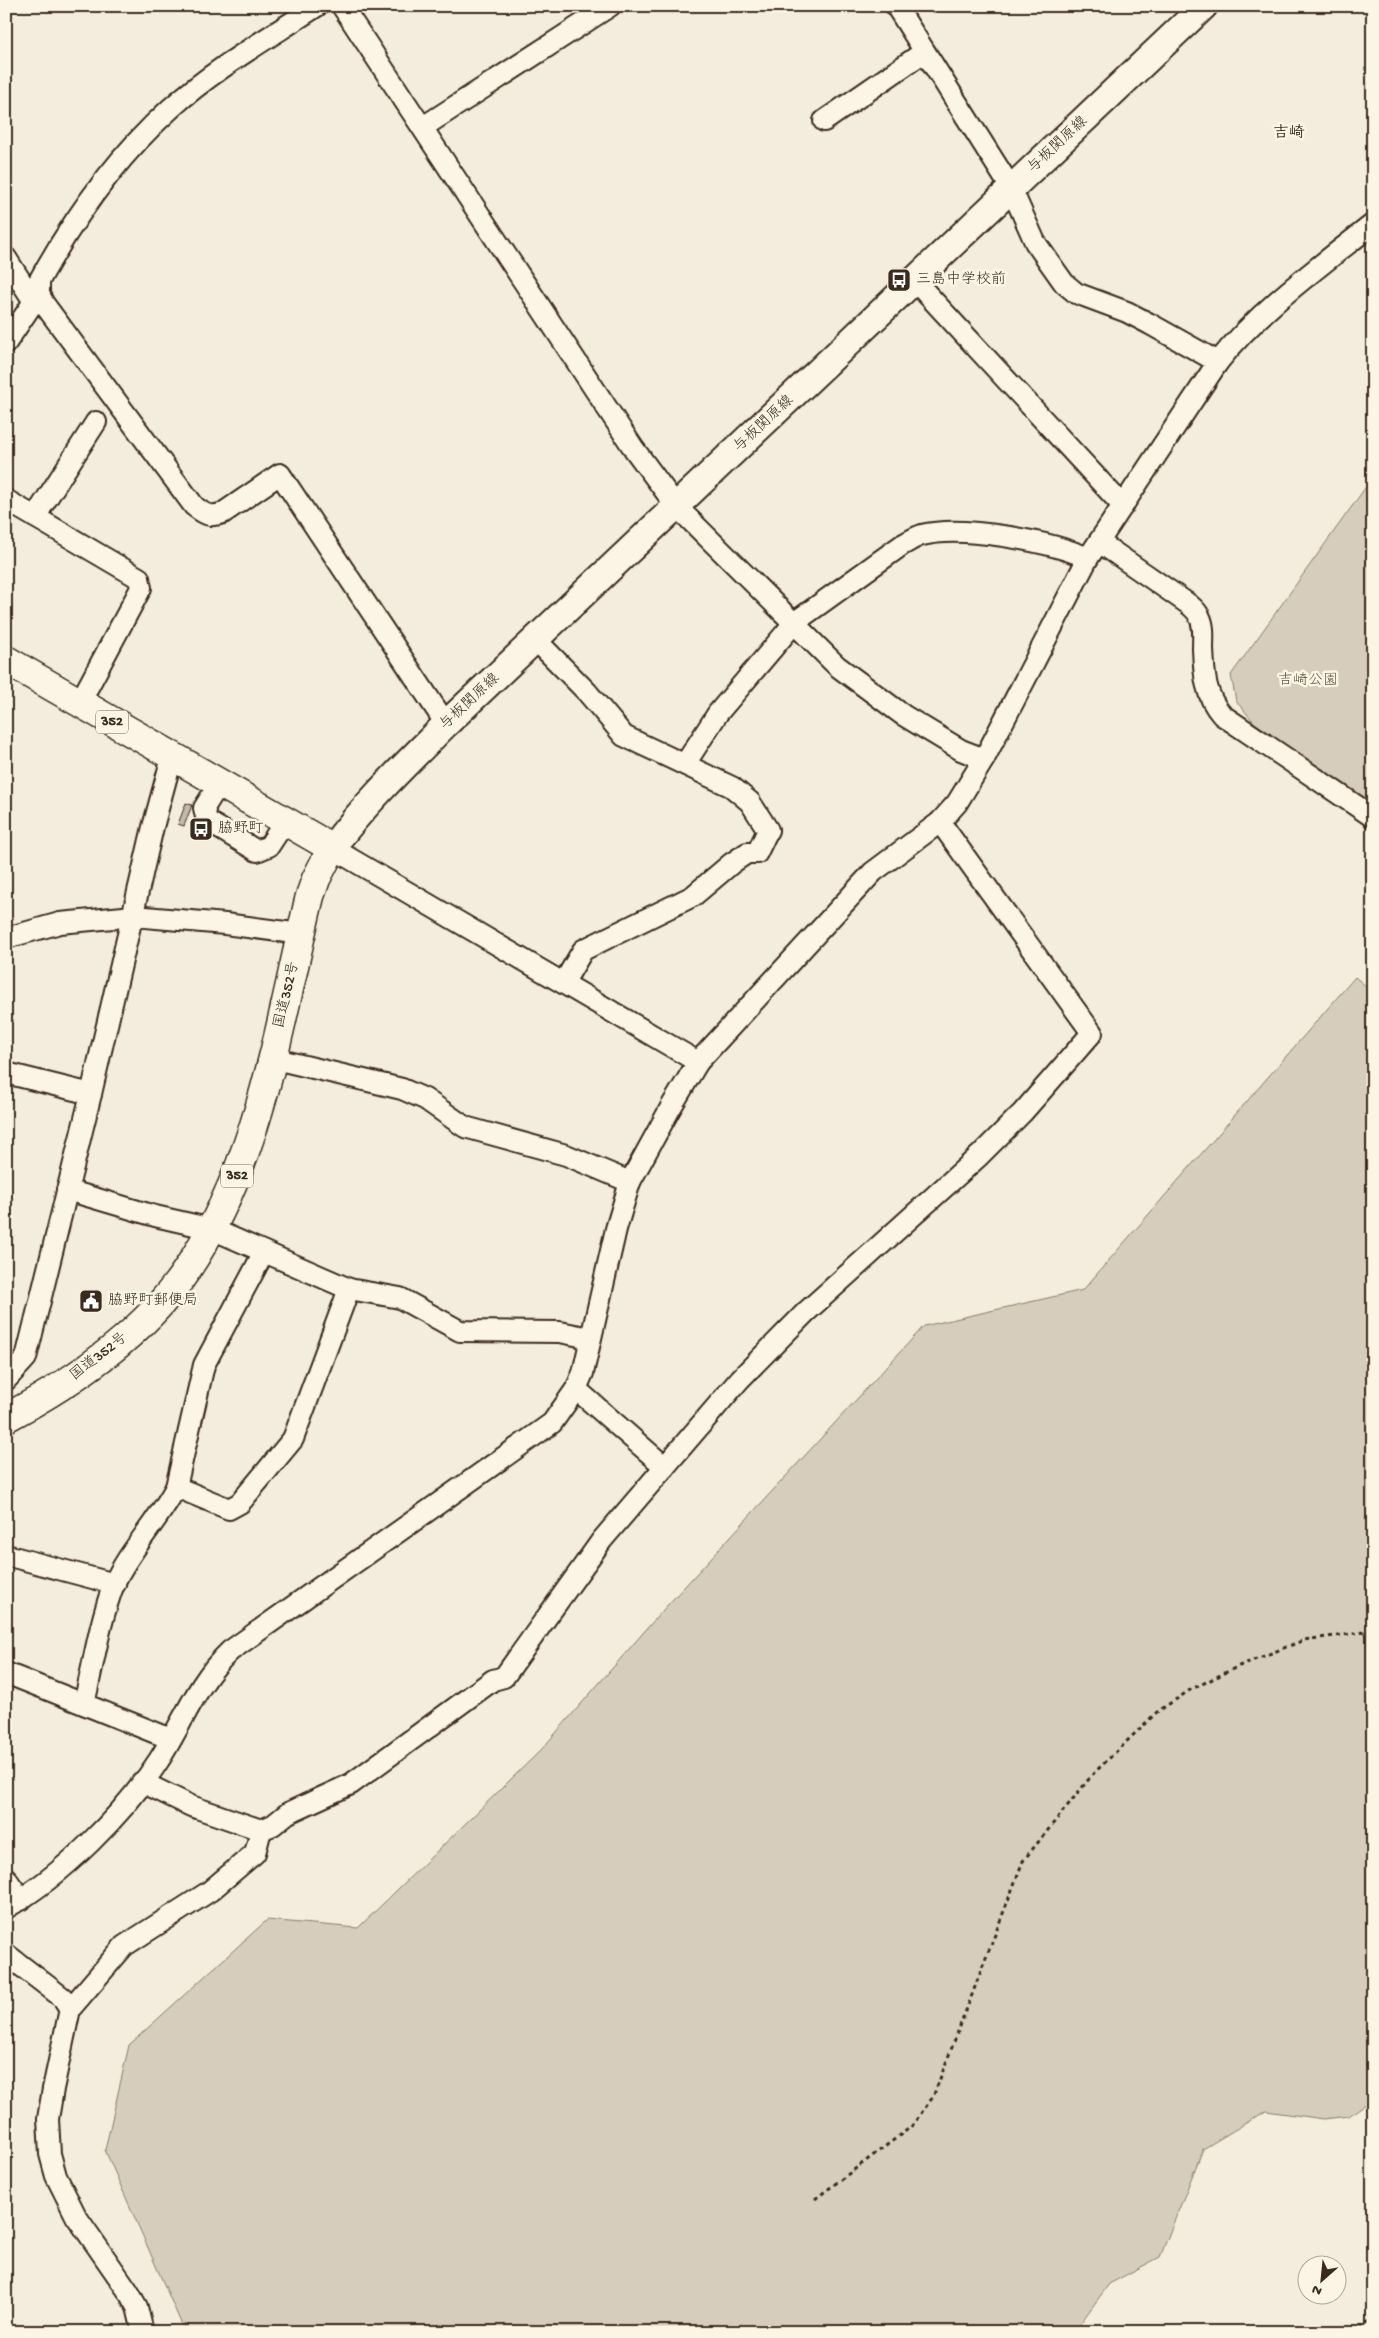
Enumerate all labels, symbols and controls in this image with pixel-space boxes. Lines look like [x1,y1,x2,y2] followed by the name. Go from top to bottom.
[1024,112,1092,177] street label: 与板関原線
[1273,123,1305,144] district label: 吉崎
[886,267,912,293] bus stop icon: 三島中学校前
[916,270,1006,289] place label: 三島中学校前
[730,391,798,456] street label: 与板関原線
[436,669,504,734] street label: 与板関原線
[1278,671,1338,690] park label: 吉崎公園
[96,710,128,734] road number: 352
[188,816,214,842] bus stop icon: 脇野町
[218,820,264,838] place label: 脇野町
[271,960,303,1030] street label: 国道352号
[221,1164,253,1188] road number: 352
[78,1288,104,1314] public building icon: 脇野町郵便局
[108,1292,198,1310] place label: 脇野町郵便局
[67,1329,131,1385] street label: 国道352号
[1296,2256,1346,2306] north arrow
[1309,2280,1325,2299] text: N

